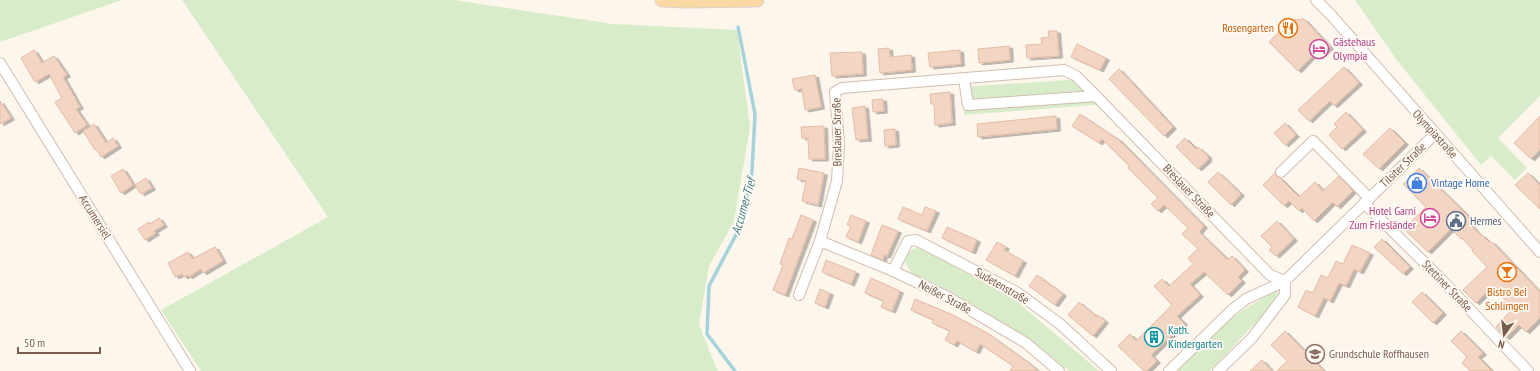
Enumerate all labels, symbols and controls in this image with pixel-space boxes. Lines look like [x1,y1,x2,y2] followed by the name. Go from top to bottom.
[1277,17,1299,39] restaurant icon: Rosengarten
[1222,20,1274,35] place label: Rosengarten
[1333,34,1375,63] place label: Gästehaus Olympia
[1308,38,1330,60] hotel icon: Gästehaus Olympia
[828,97,845,167] street label: Breslauer Straße
[1410,106,1461,161] street label: Olympiastraße
[1376,139,1429,190] street label: Tilsiter Straße
[1160,161,1219,221] street label: Breslauer Straße
[1406,172,1428,194] shop icon: Vintage Home
[727,173,760,236] water label: Accumer Tief
[1430,175,1490,190] place label: Vintage Home
[76,192,115,242] street label: Accumersiel
[1349,203,1417,232] place label: Hotel Garni Zum Friesländer
[1419,207,1441,229] hotel icon: Hotel Garni Zum Friesländer
[1445,210,1467,232] public building icon: Hermes
[1470,213,1502,228] place label: Hermes
[1419,257,1476,315] street label: Stettiner Straße
[1496,261,1518,283] bar icon: Bistro Bei Schlimgen
[972,264,1032,307] street label: Sudetenstraße
[916,276,974,317] street label: Neißer Straße
[1485,284,1529,313] place label: Bistro Bei Schlimgen
[1484,315,1524,355] north arrow
[1168,322,1222,351] place label: Kath. Kindergarten
[1143,326,1165,348] building icon: Kath. Kindergarten
[18,329,100,355] scale bar
[24,335,45,350] text: 50 m
[1497,337,1506,352] text: N
[1304,343,1326,365] school or university icon: Grundschule Roffhausen
[1329,346,1429,361] place label: Grundschule Roffhausen

